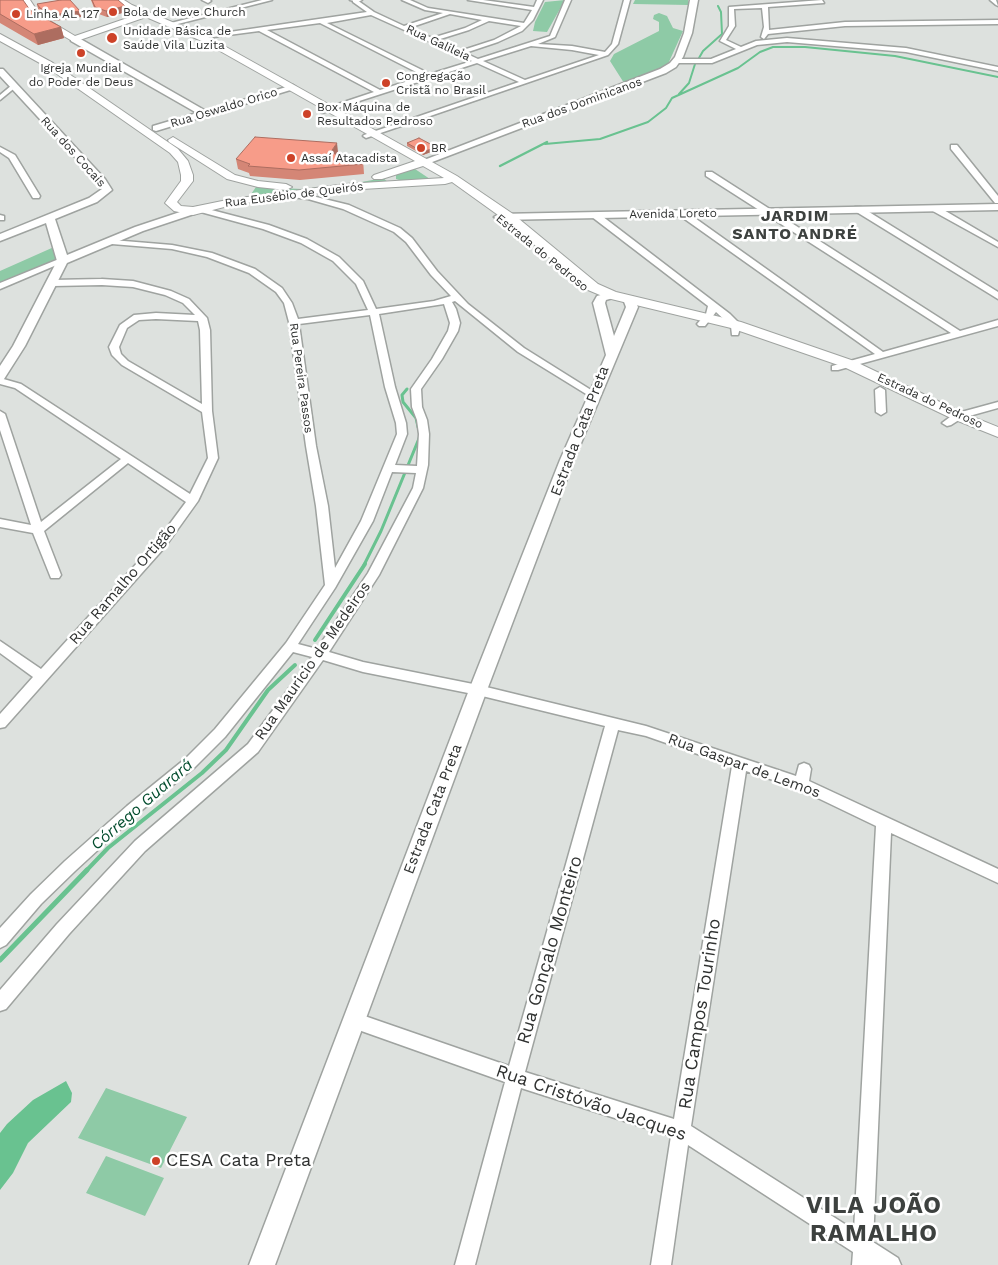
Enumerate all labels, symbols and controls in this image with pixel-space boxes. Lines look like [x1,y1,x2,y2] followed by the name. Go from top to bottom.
[123,5,246,19] place label: Bola de Neve Church
[107,6,119,18] marker: Bola de Neve Church
[26,7,99,21] place label: Linha AL 127
[10,8,22,20] marker: Linha AL 127
[404,22,472,64] street label: Rua Galileia
[123,24,231,52] place label: Unidade Básica de Saúde Vila Luzita
[105,31,119,45] marker: Unidade Básica de Saúde Vila Luzita
[75,47,87,59] marker: Igreja Mundial do Poder de Deus
[29,61,133,89] place label: Igreja Mundial do Poder de Deus
[396,69,486,97] place label: Congregação Cristã no Brasil
[520,75,644,131] street label: Rua dos Dominicanos
[380,77,392,89] marker: Congregação Cristã no Brasil
[169,85,279,131] street label: Rua Oswaldo Orico
[317,100,433,128] place label: Box Máquina de Resultados Pedroso
[301,108,313,120] marker: Box Máquina de Resultados Pedroso
[38,114,108,190] street label: Rua dos Cocais
[431,141,447,155] place label: BR
[415,142,427,154] marker: BR
[301,151,397,165] place label: Assaí Atacadista
[285,152,297,164] marker: Assaí Atacadista
[224,179,364,211] street label: Rua Eusébio de Queirós
[629,206,717,222] street label: Avenida Loreto
[731,206,859,244] district label: JARDIM SANTO ANDRÉ
[493,211,591,295] street label: Estrada do Pedroso
[286,322,316,434] street label: Rua Pereira Passos
[547,363,613,499] street label: Estrada Cata Preta
[875,370,985,432] street label: Estrada do Pedroso
[66,520,180,648] street label: Rua Ramalho Ortigão
[251,578,375,744] street label: Rua Mauricio de Medeiros
[665,730,823,802] street label: Rua Gaspar de Lemos
[400,741,466,877] street label: Estrada Cata Preta
[87,756,197,854] water label: Córrego Guarará
[513,854,587,1046] street label: Rua Gonçalo Monteiro
[674,917,726,1111] street label: Rua Campos Tourinho
[493,1060,689,1146] street label: Rua Cristóvão Jacques
[166,1150,311,1172] place label: CESA Cata Preta
[150,1155,162,1167] marker: CESA Cata Preta
[805,1192,943,1248] district label: VILA JOÃO RAMALHO

